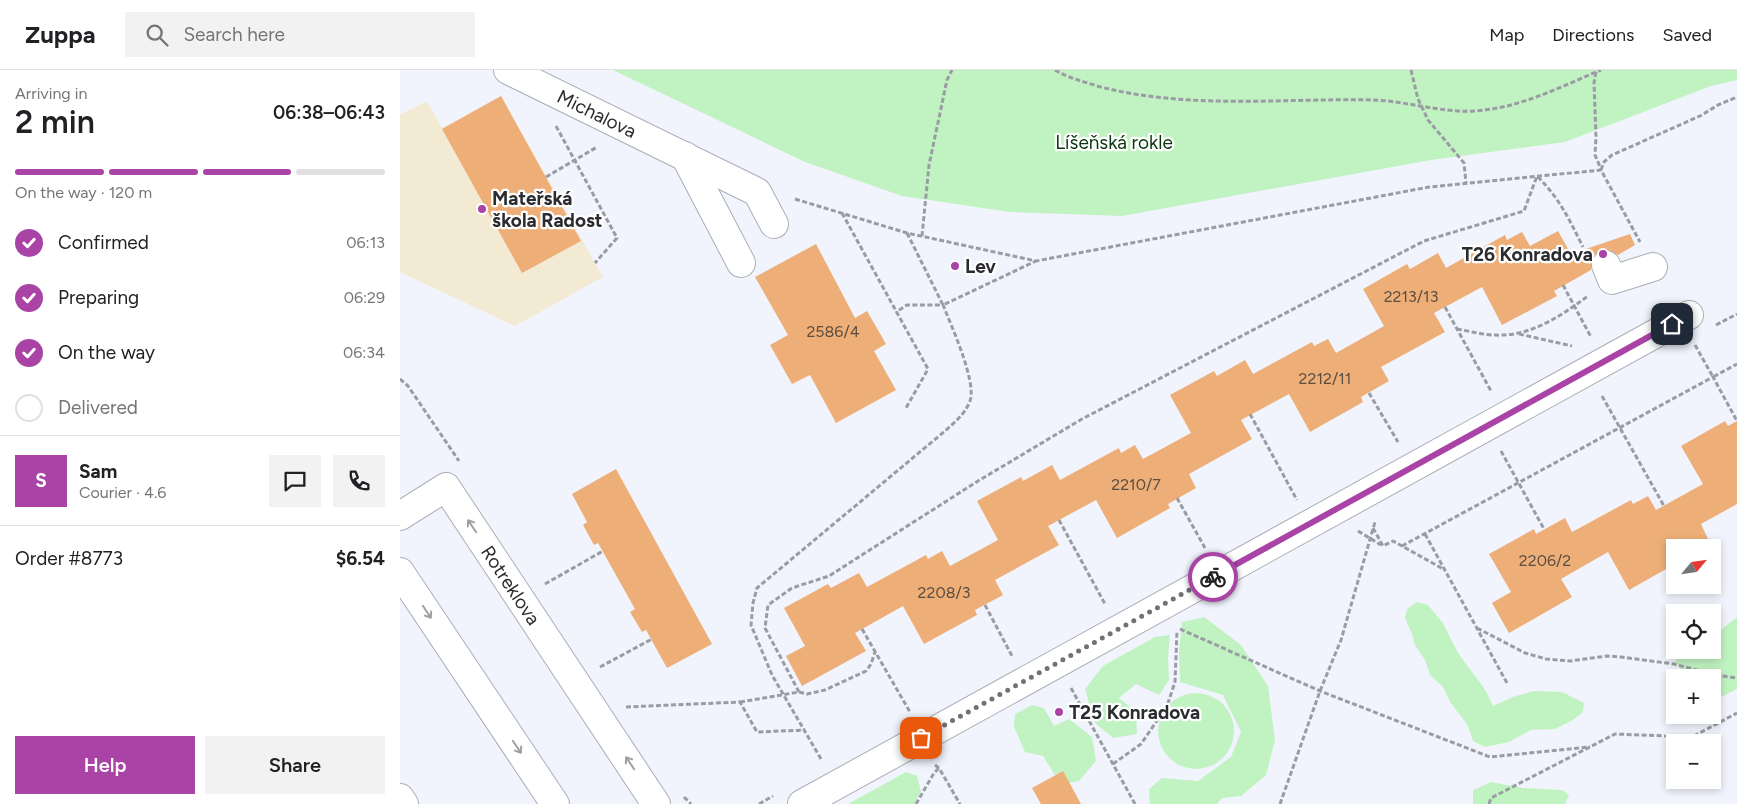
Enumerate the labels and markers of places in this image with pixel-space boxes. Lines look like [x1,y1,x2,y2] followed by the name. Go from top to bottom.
[492,187,603,232] place label: Mateřská škola Radost
[476,203,488,215] marker: Mateřská škola Radost
[1462,243,1593,266] place label: T26 Konradova
[1597,248,1609,260] marker: T26 Konradova
[965,255,996,278] place label: Lev
[949,260,961,272] marker: Lev
[1651,303,1693,345] pin
[1069,701,1200,724] place label: T25 Konradova
[1053,706,1065,718] marker: T25 Konradova
[900,717,942,759] pin

